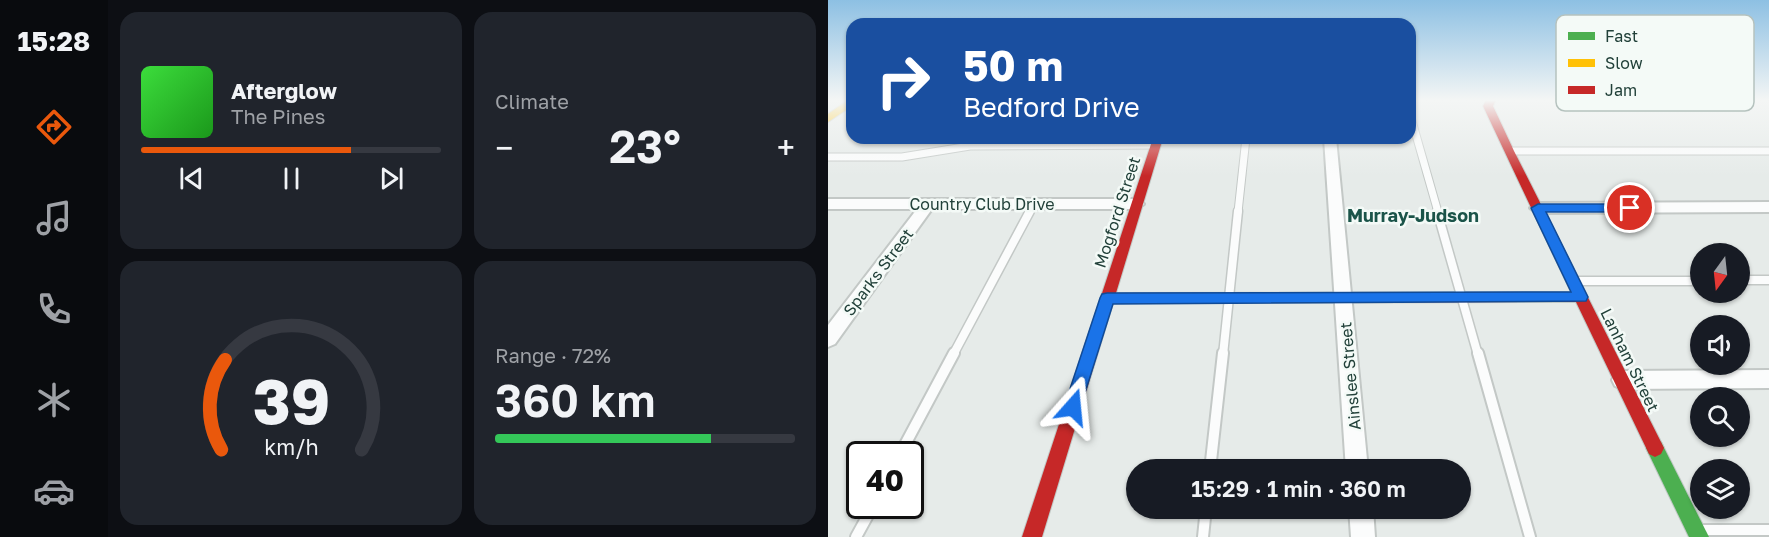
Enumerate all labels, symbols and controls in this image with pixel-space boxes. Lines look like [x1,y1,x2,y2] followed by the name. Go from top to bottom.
[1556,15,1754,111] legend
[18,25,90,57] text: 15:28
[1605,26,1638,46] text: Fast
[963,40,1063,90] text: 50 m
[864,42,942,120] icon: right
[1605,53,1643,73] text: Slow
[231,77,337,104] text: Afterglow
[1605,80,1637,100] text: Jam
[495,89,569,113] text: Climate
[963,91,1140,123] text: Bedford Drive
[231,104,325,128] text: The Pines
[33,106,75,148] icon: directions
[609,119,681,173] text: 23°
[495,128,513,167] text: −
[777,128,795,167] text: +
[1090,154,1144,270] street label: Mogford Street
[175,162,208,195] icon: previous
[275,162,308,195] icon: pause
[375,162,408,195] icon: next
[1604,182,1655,233] pin
[1613,191,1646,224] icon: arrive
[909,194,1055,214] street label: Country Club Drive
[33,197,75,239] icon: music
[1347,204,1479,226] district label: Murray-Judson
[839,224,917,320] street label: Sparks Street
[1690,243,1750,303] north arrow
[1690,243,1750,519] map controls
[33,288,75,330] icon: phone
[1596,305,1664,415] street label: Lanham Street
[1690,315,1750,375] button: sound
[1335,321,1365,431] street label: Ainslee Street
[495,343,611,367] text: Range · 72%
[252,363,330,438] text: 39
[495,373,656,427] text: 360 km
[1041,375,1105,439] position arrow
[33,379,75,421] icon: climate
[1690,387,1750,447] button: search
[264,434,318,460] text: km/h
[846,441,924,519] speed limit sign: 40
[1690,459,1750,519] button: layers
[33,470,75,512] icon: car
[1191,475,1406,502] text: 15:29 · 1 min · 360 m

